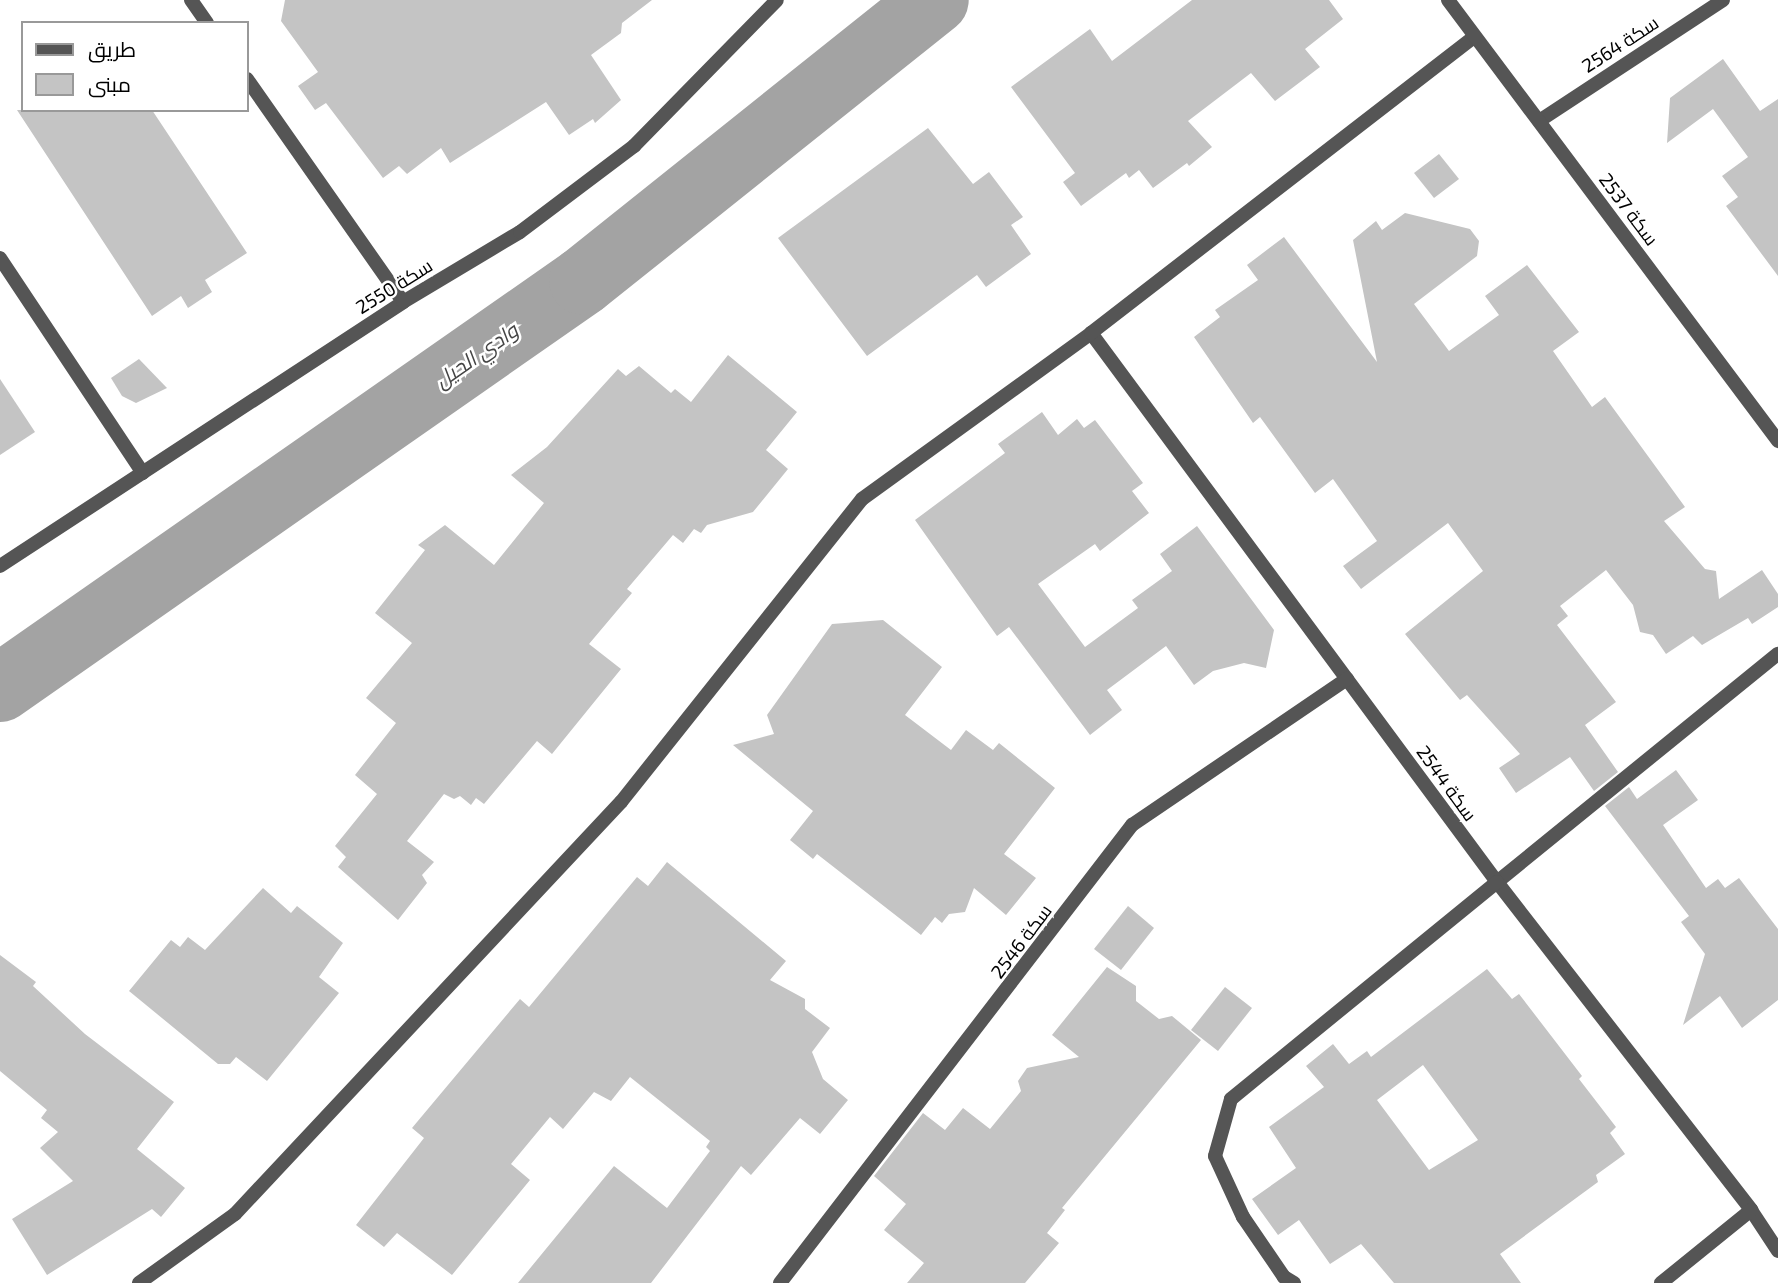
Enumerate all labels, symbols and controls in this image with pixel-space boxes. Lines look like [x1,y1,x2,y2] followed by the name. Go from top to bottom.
[1577,11,1663,77] street label: سكة 2564
[21,21,248,112] legend
[88,36,136,61] text: طريق
[88,71,131,96] text: مبنى
[1594,168,1664,250] street label: سكة 2537
[352,254,436,318] street label: سكة 2550
[430,317,522,393] water label: وادي الحيل
[1412,741,1482,825] street label: سكة 2544
[986,899,1056,983] street label: سكة 2546

